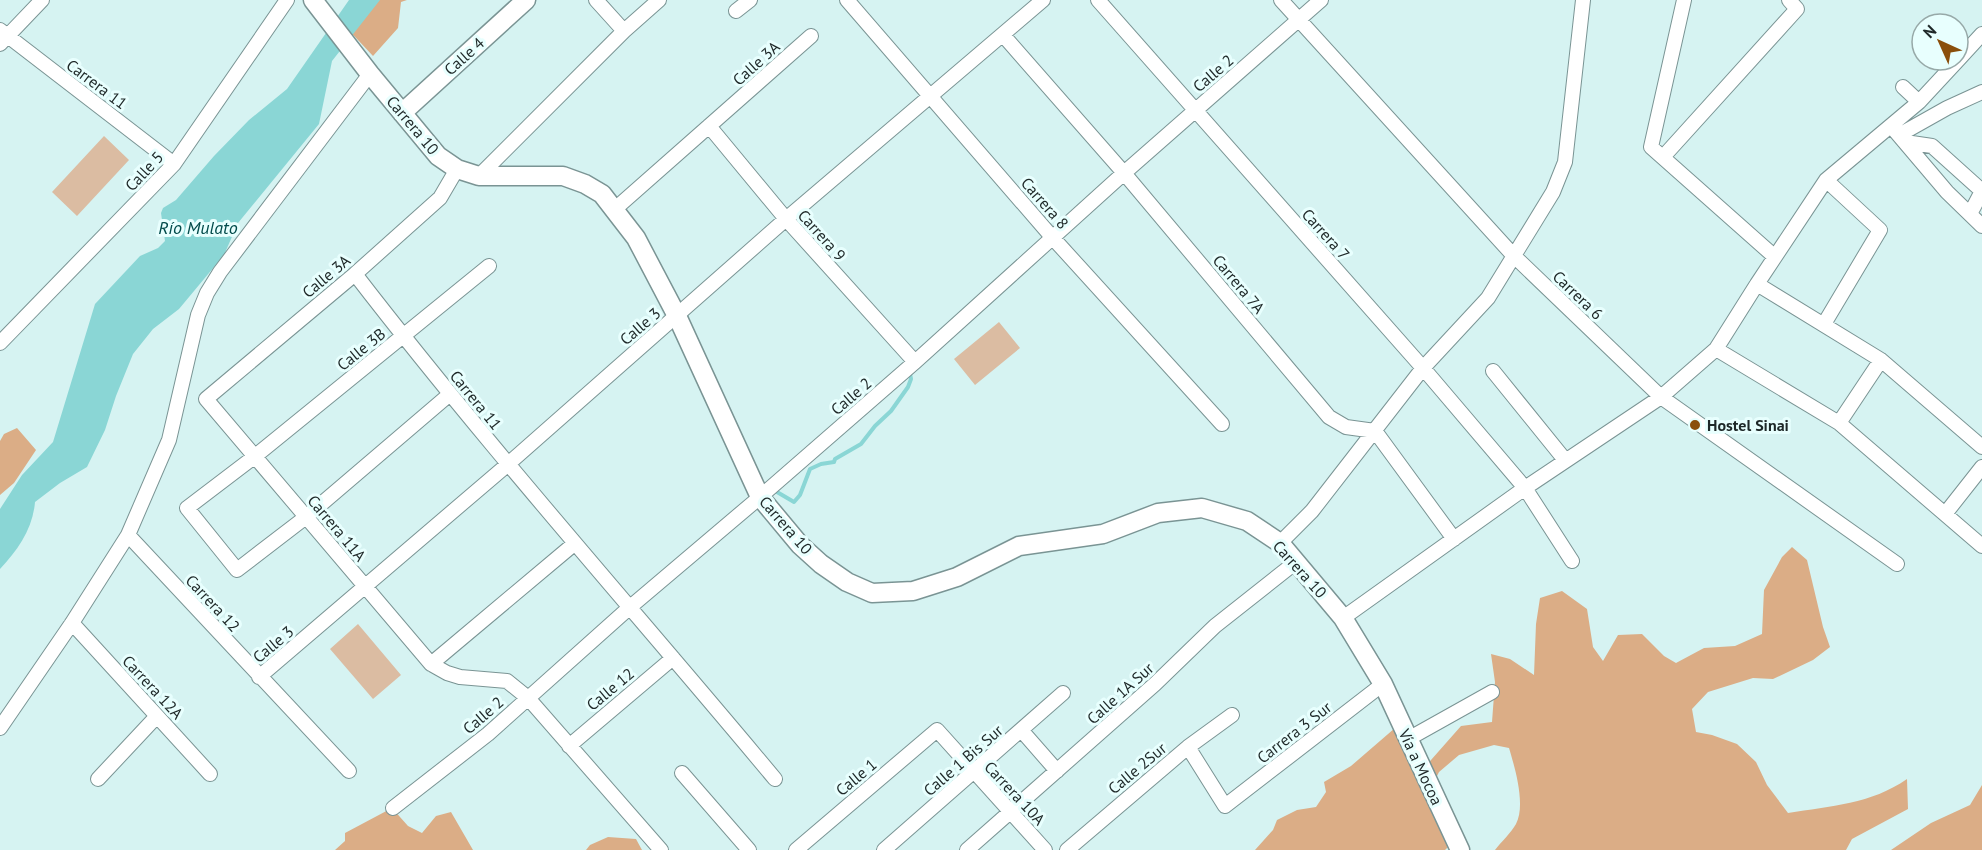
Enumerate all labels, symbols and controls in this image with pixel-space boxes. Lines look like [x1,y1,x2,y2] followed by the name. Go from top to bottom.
[1910,12,1970,72] north arrow
[1919,21,1940,42] text: N
[440,33,488,79] street label: Calle 4
[728,36,784,89] street label: Calle 3A
[1189,50,1237,96] street label: Calle 2
[63,55,131,113] street label: Carrera 11
[383,91,444,159] street label: Carrera 10
[121,147,167,195] street label: Calle 5
[1017,173,1073,233] street label: Carrera 8
[1298,204,1354,264] street label: Carrera 7
[794,205,850,265] street label: Carrera 9
[158,216,238,239] water label: Río Mulato
[298,250,355,302] street label: Calle 3A
[1209,251,1270,318] street label: Carrera 7A
[1549,266,1607,324] street label: Carrera 6
[616,303,664,349] street label: Calle 3
[333,323,389,375] street label: Calle 3B
[446,366,506,434] street label: Carrera 11
[827,373,875,419] street label: Calle 2
[1707,415,1789,435] place label: Hostel Sinai
[1688,418,1702,432] marker: Hostel Sinai
[304,491,371,566] street label: Carrera 11A
[755,492,817,559] street label: Carrera 10
[1269,536,1331,602] street label: Carrera 10
[182,570,244,636] street label: Carrera 12
[248,621,298,667] street label: Calle 3
[118,651,188,724] street label: Carrera 12A
[1083,657,1158,728] street label: Calle 1A Sur
[582,663,638,715] street label: Calle 12
[459,692,507,738] street label: Calle 2
[1253,696,1336,767] street label: Carrera 3 Sur
[919,720,1007,800] street label: Calle 1 Bis Sur
[1394,725,1447,808] street label: Vía a Mocoa
[1104,738,1171,798] street label: Calle 2Sur
[831,754,881,800] street label: Calle 1
[980,757,1050,830] street label: Carrera 10A

